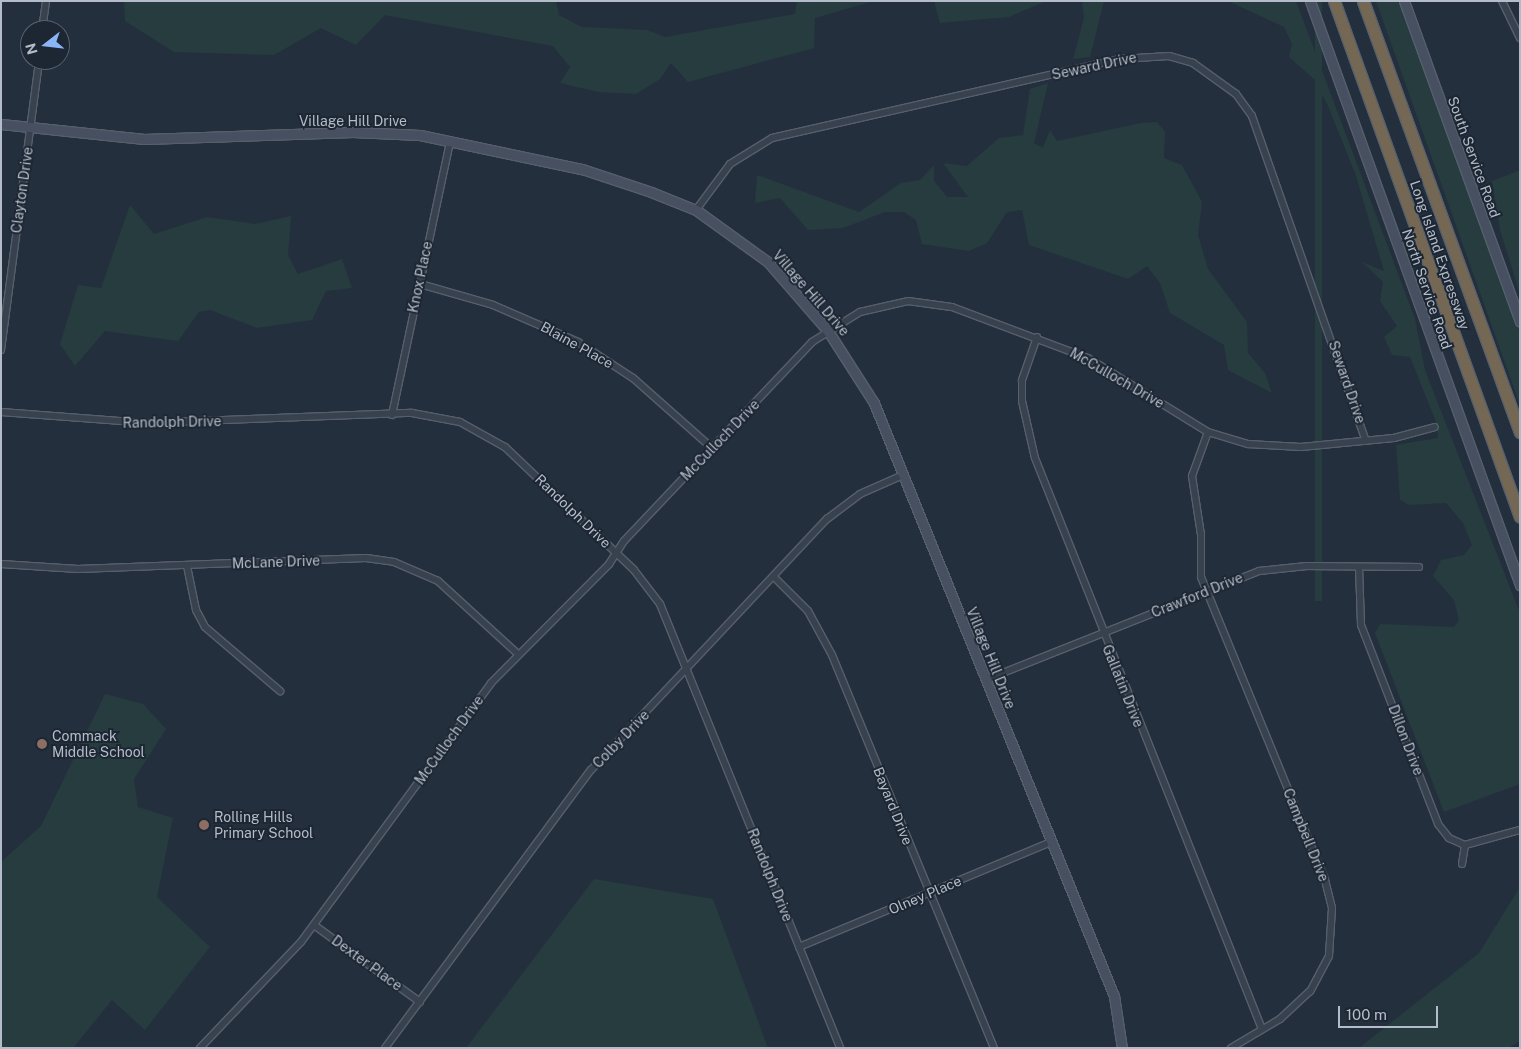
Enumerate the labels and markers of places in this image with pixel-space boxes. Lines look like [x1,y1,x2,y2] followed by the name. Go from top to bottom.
[52,728,145,760] place label: Commack Middle School
[36,738,48,750] marker: Commack Middle School
[214,809,313,842] place label: Rolling Hills Primary School
[198,819,210,831] marker: Rolling Hills Primary School

